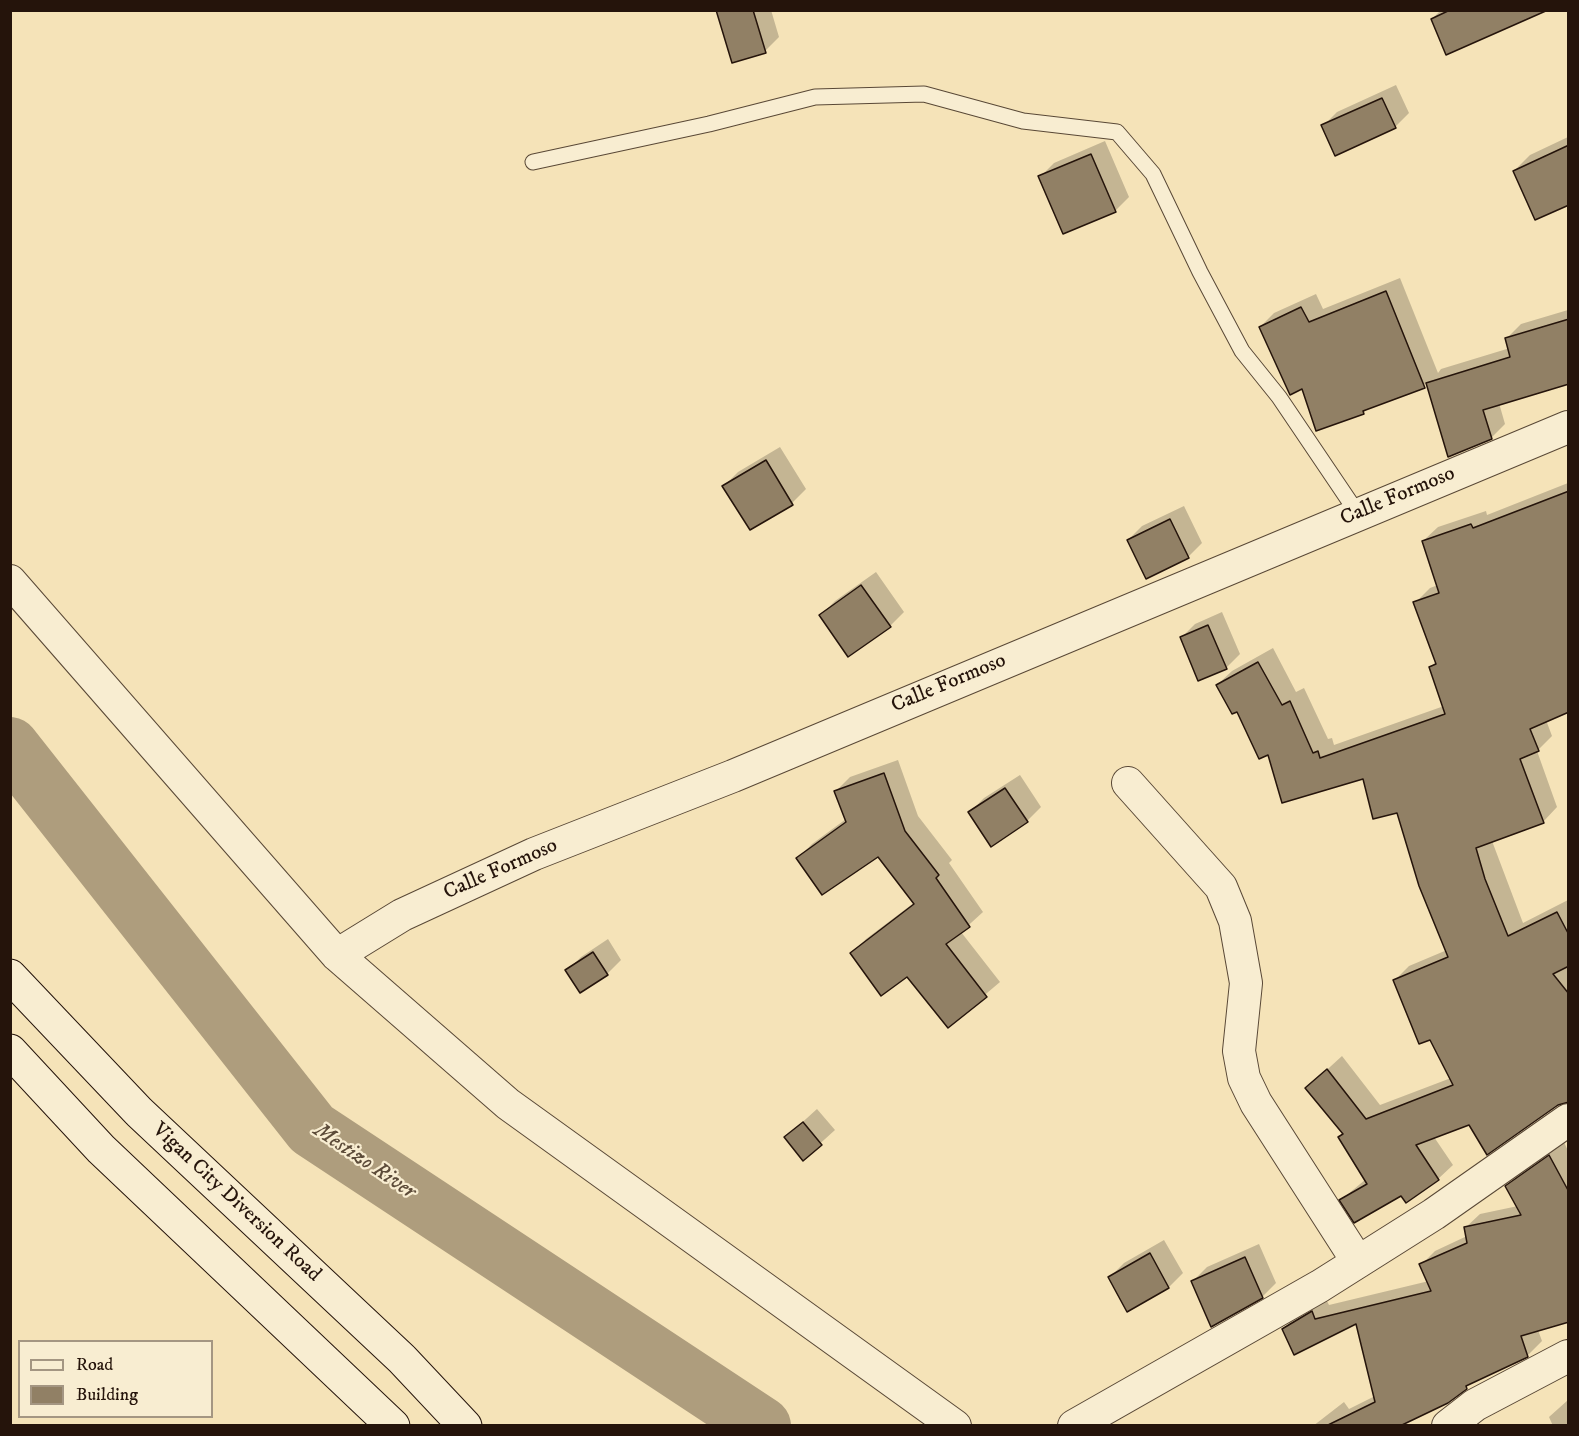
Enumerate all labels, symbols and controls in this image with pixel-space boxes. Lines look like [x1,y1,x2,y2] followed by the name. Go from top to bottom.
[1337,462,1459,532] street label: Calle Formoso
[888,649,1010,719] street label: Calle Formoso
[440,834,562,906] street label: Calle Formoso
[146,1118,326,1288] street label: Vigan City Diversion Road
[308,1118,420,1206] water label: Mestizo River
[18,1340,213,1418] legend
[76,1354,113,1376] text: Road
[76,1384,138,1406] text: Building

